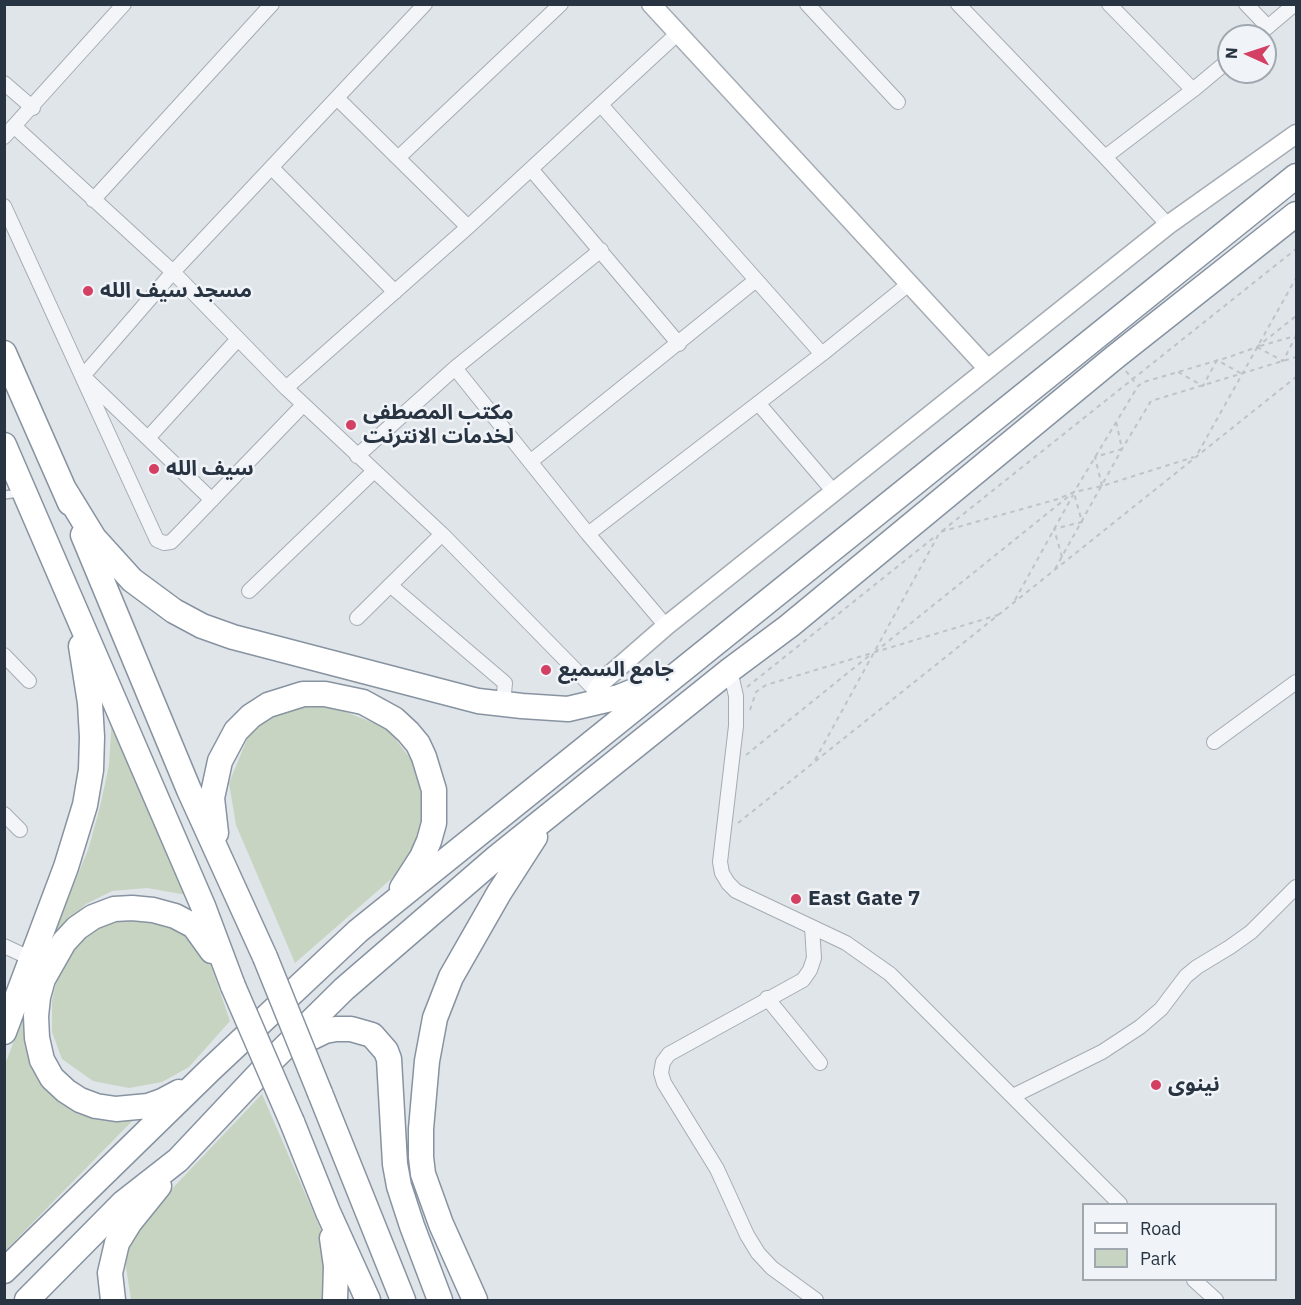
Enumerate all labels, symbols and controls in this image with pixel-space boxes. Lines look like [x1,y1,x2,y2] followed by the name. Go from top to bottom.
[1217,24,1277,84] north arrow
[1221,47,1241,59] text: N
[100,278,252,304] place label: مسجد سيف الله
[81,284,95,298] marker: مسجد سيف الله
[363,400,514,450] place label: مكتب المصطفى لخدمات الانترنت
[344,418,358,432] marker: مكتب المصطفى لخدمات الانترنت
[166,456,254,482] place label: سيف الله
[147,462,161,476] marker: سيف الله
[558,657,674,683] place label: جامع السميع
[539,663,553,677] marker: جامع السميع
[808,886,920,912] place label: East Gate 7
[789,892,803,906] marker: East Gate 7
[1168,1072,1220,1098] place label: نينوى
[1149,1078,1163,1092] marker: نينوى
[1082,1203,1277,1281] legend
[1140,1217,1181,1240] text: Road
[1140,1247,1176,1270] text: Park

